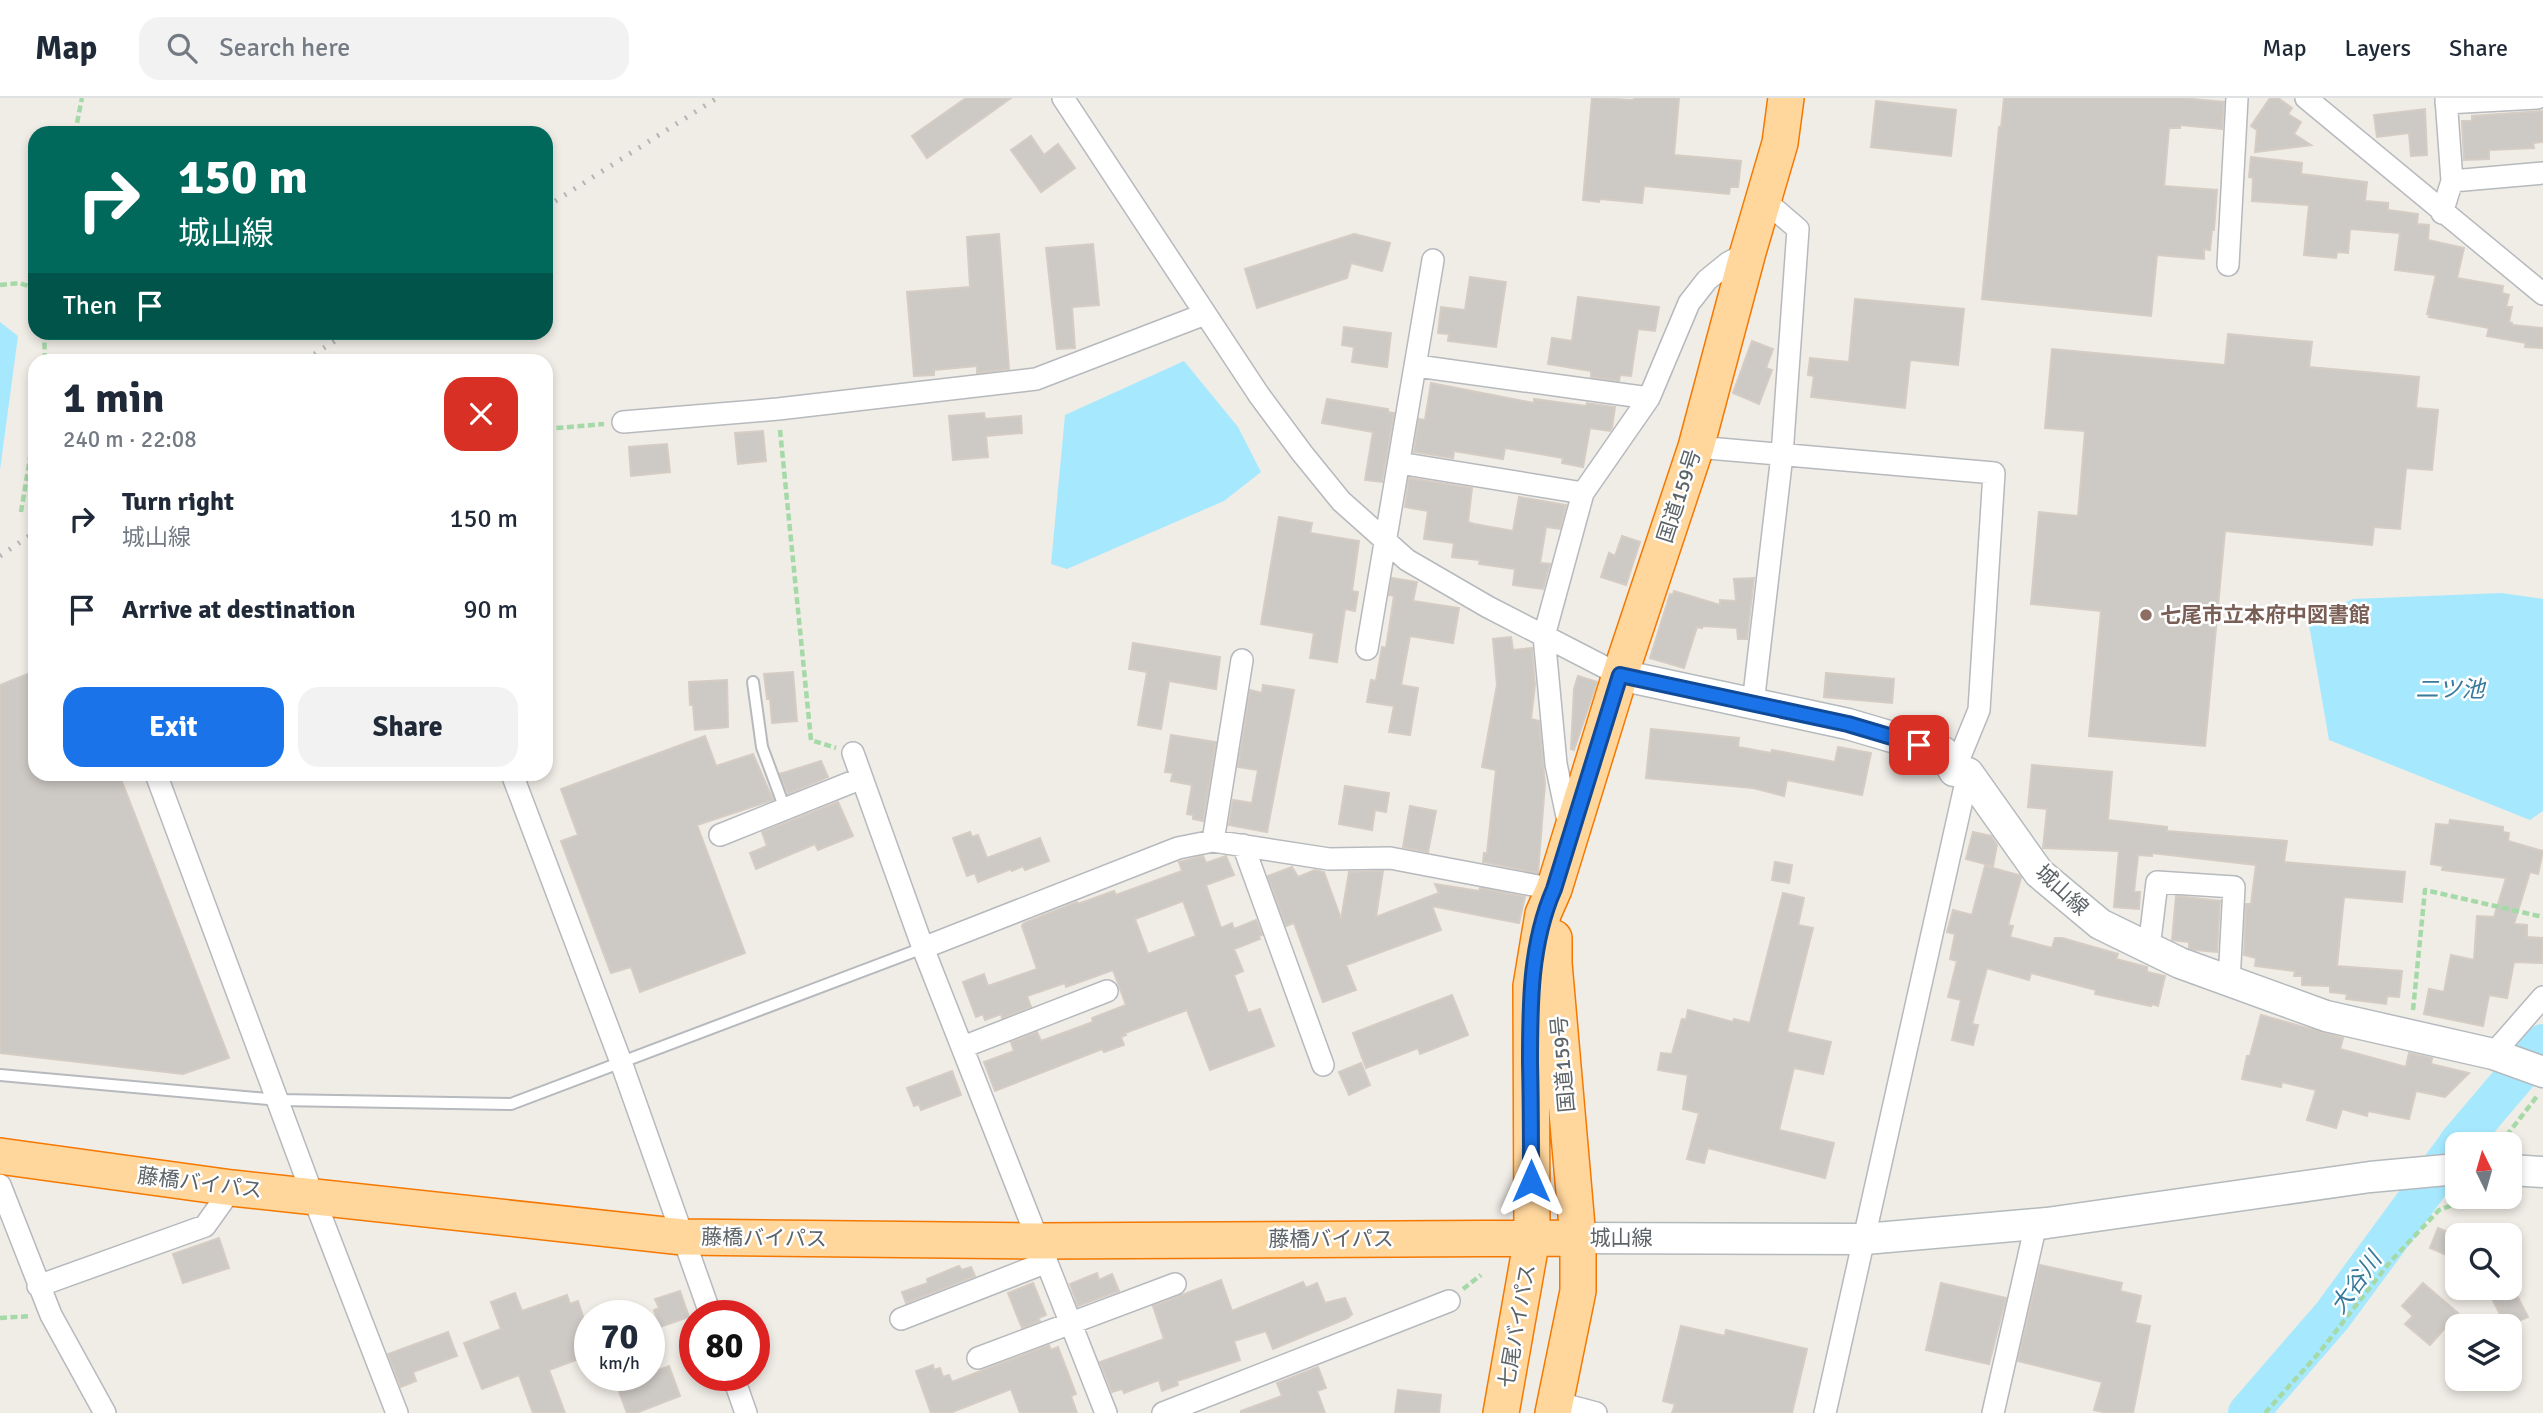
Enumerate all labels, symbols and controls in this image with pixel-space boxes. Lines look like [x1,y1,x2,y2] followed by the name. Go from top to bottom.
[139,17,629,80] search box
[35,28,97,69] text: Map
[163,29,201,67] icon: search
[219,32,350,64] text: Search here
[2262,33,2307,63] text: Map
[2345,33,2411,63] text: Layers
[2449,33,2508,63] text: Share
[178,147,308,207] text: 150 m
[63,154,154,245] icon: right
[178,214,274,253] text: 城山線
[131,287,169,325] icon: arrive
[63,290,117,322] text: Then
[63,373,164,424] text: 1 min
[444,377,518,451] button: close
[63,425,197,454] text: 240 m · 22:08
[1652,446,1706,546] street label: 国道159号
[122,486,234,518] text: Turn right
[63,500,101,538] icon: right
[449,503,518,535] text: 150 m
[122,523,191,552] text: 城山線
[63,591,101,629] icon: arrive
[122,594,355,626] text: Arrive at destination
[463,594,518,626] text: 90 m
[2160,602,2370,628] place label: 七尾市立本府中図書館
[2138,607,2154,623] marker: 七尾市立本府中図書館
[2416,675,2487,704] water label: 二ツ池
[63,687,284,767] button: Exit
[298,687,518,767] button: Share
[1889,715,1949,775] pin
[1900,726,1938,764] icon: arrive
[2030,859,2094,921] street label: 城山線
[1546,1015,1580,1113] street label: 国道159号
[2445,1132,2522,1209] north arrow
[2445,1132,2522,1391] map controls
[1494,1144,1568,1218] position arrow
[136,1162,264,1204] street label: 藤橋バイパス
[2445,1223,2522,1300] button: search
[701,1224,827,1252] street label: 藤橋バイパス
[1590,1225,1653,1251] street label: 城山線
[1268,1226,1394,1252] street label: 藤橋バイパス
[2324,1244,2390,1319] water label: 大谷川
[1493,1262,1541,1390] street label: 七尾バイパス
[679,1300,770,1391] speed limit sign: 80
[2445,1314,2522,1391] button: layers
[601,1315,638,1358] text: 70
[599,1352,640,1374] text: km/h

